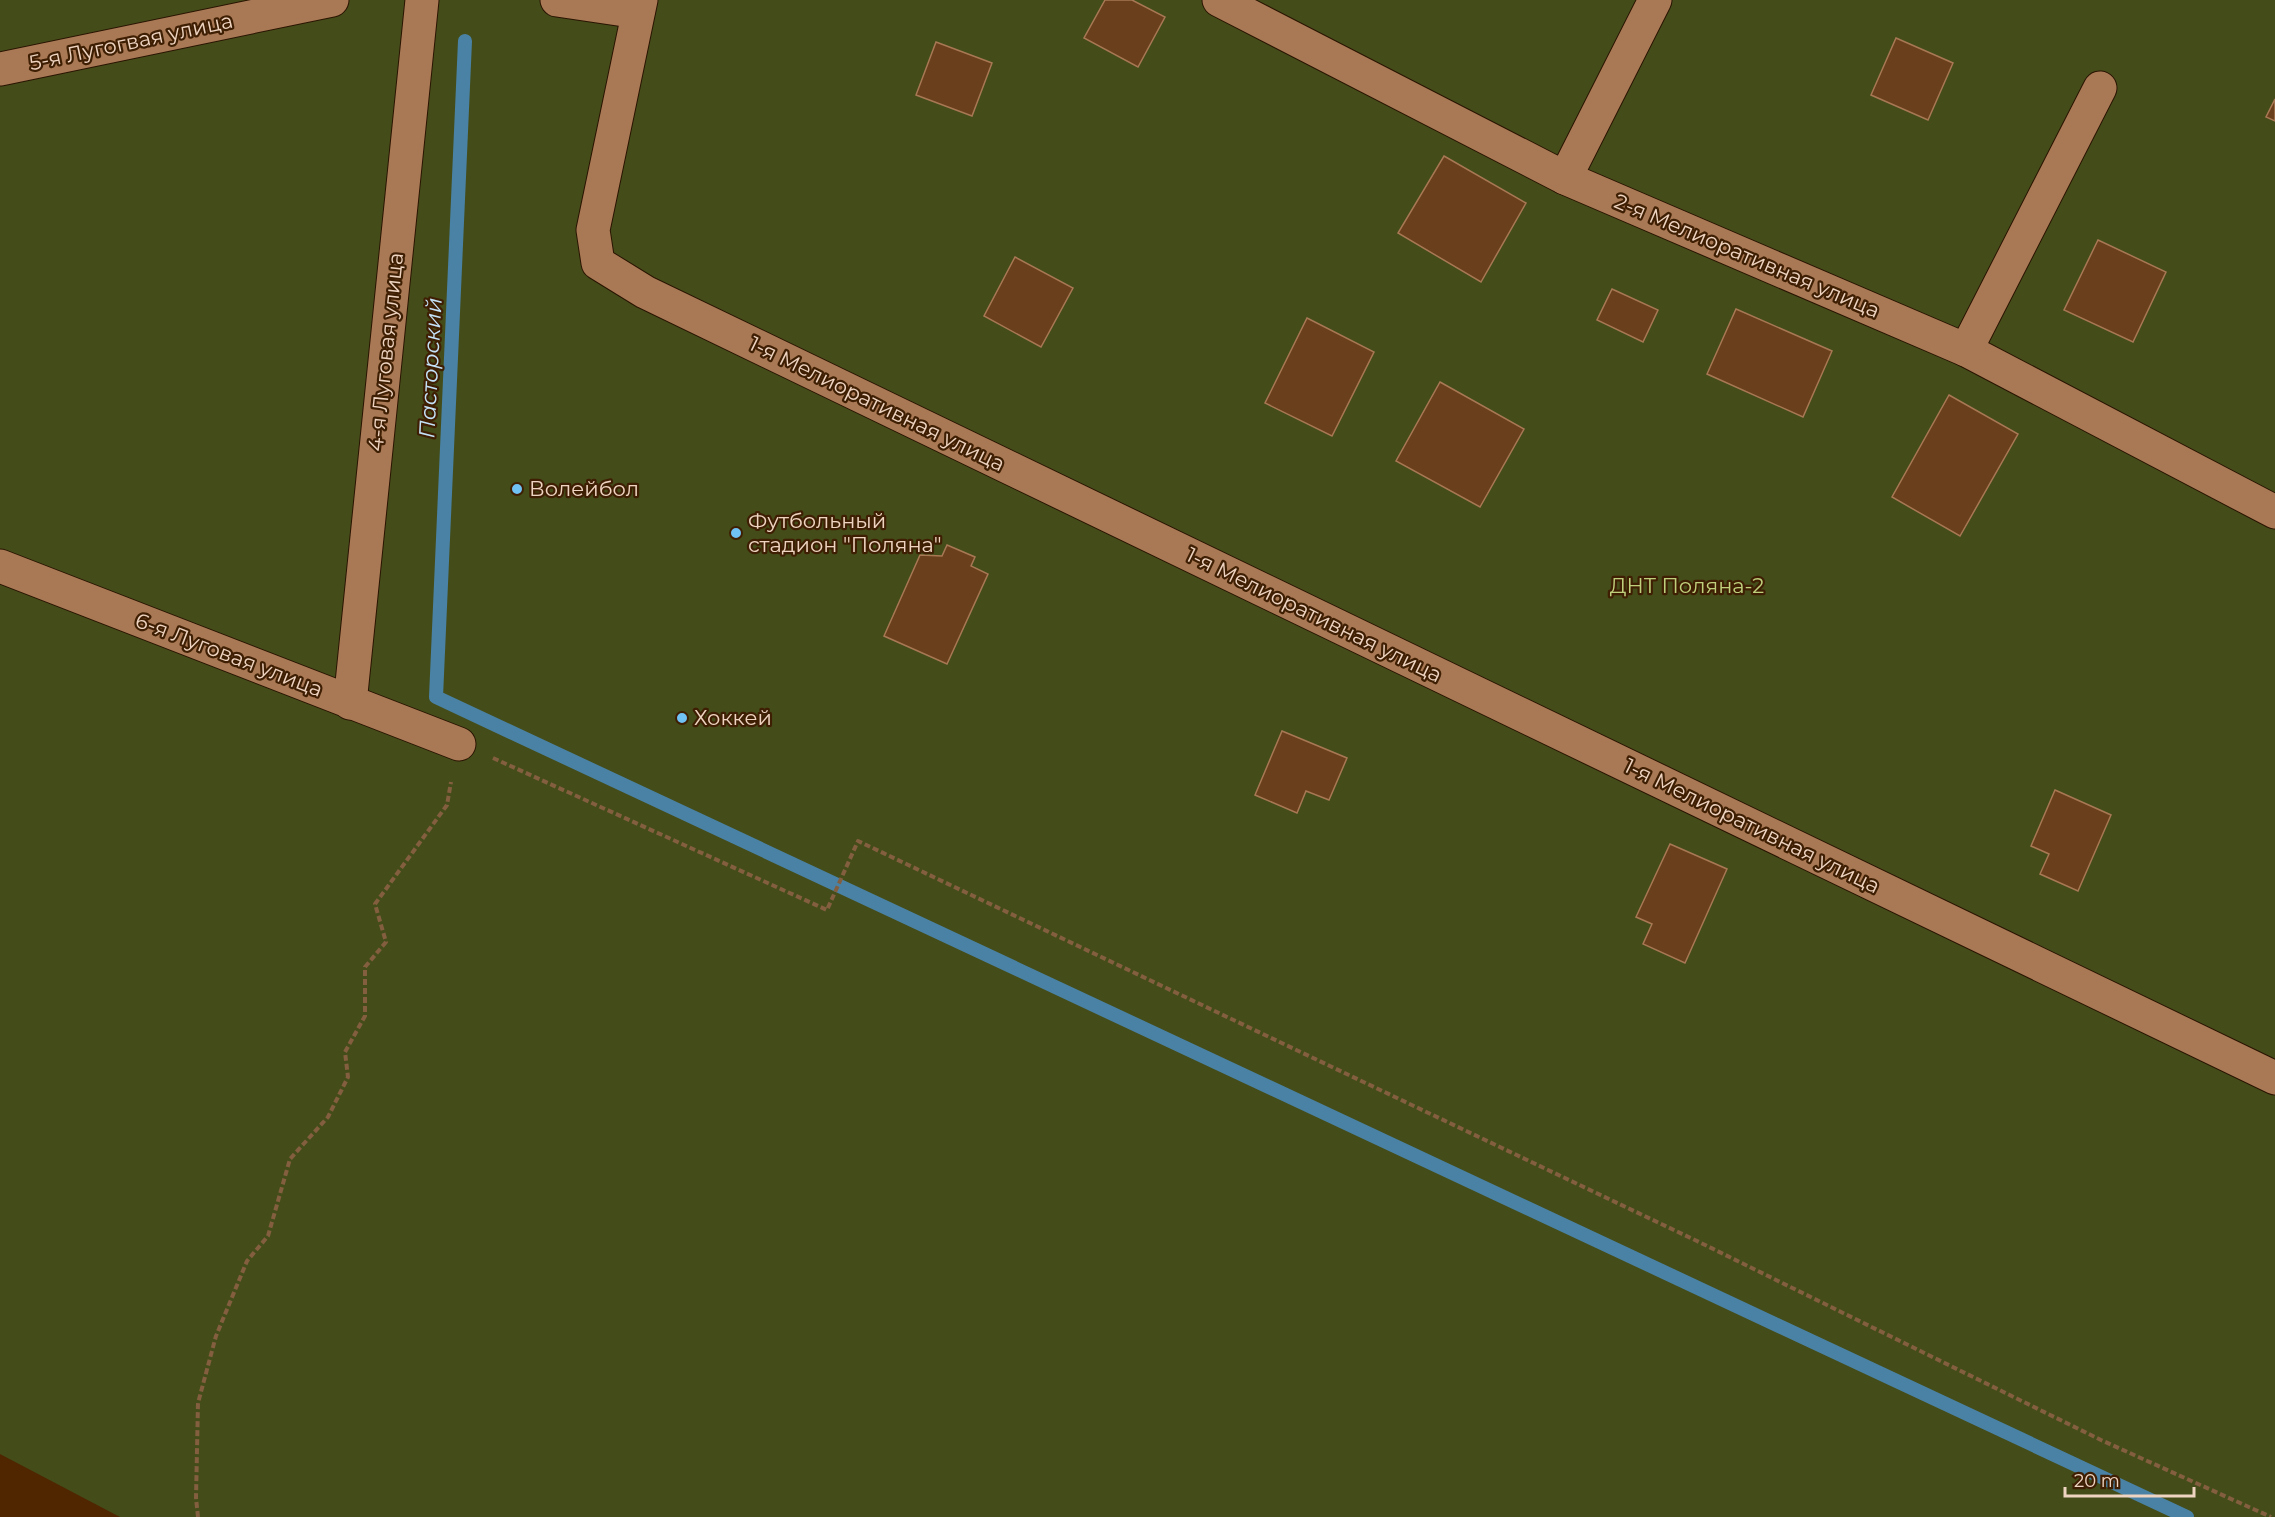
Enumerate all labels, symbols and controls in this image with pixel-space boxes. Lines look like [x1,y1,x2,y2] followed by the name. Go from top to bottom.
[27,8,235,75] street label: 5-я Лугогвая улица
[1611,188,1883,323] street label: 2-я Мелиоративная улица
[363,251,408,453] street label: 4-я Луговая улица
[413,297,448,439] water label: Пасторский
[745,331,1009,476] street label: 1-я Мелиоративная улица
[529,476,639,501] place label: Волейбол
[510,482,524,496] marker: Волейбол
[748,508,942,557] place label: Футбольный стадион "Поляна"
[729,526,743,540] marker: Футбольный стадион "Поляна"
[1182,542,1446,687] street label: 1-я Мелиоративная улица
[1610,573,1764,598] park label: ДНТ Поляна-2
[132,607,326,702] street label: 6-я Луговая улица
[694,705,772,730] place label: Хоккей
[675,711,689,725] marker: Хоккей
[1620,753,1884,898] street label: 1-я Мелиоративная улица
[2065,1460,2194,1498] scale bar
[2074,1470,2120,1492] text: 20 m

